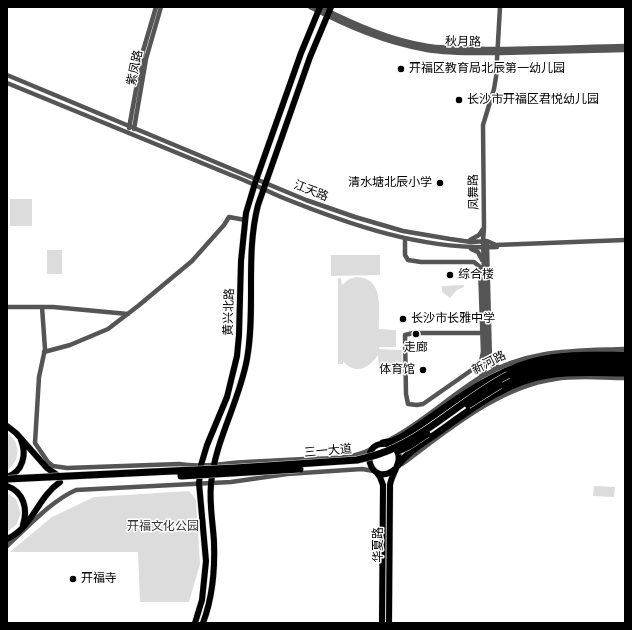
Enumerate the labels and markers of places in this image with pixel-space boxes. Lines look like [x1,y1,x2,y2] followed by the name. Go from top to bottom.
[409,62,565,76] place label: 开福区教育局北辰第一幼儿园
[396,64,406,74] marker: 开福区教育局北辰第一幼儿园
[467,93,599,107] place label: 长沙市开福区君悦幼儿园
[454,95,464,105] marker: 长沙市开福区君悦幼儿园
[348,176,432,190] place label: 清水塘北辰小学
[435,178,445,188] marker: 清水塘北辰小学
[458,268,494,282] place label: 综合楼
[445,270,455,280] marker: 综合楼
[411,312,495,326] place label: 长沙市长雅中学
[398,314,408,324] marker: 长沙市长雅中学
[411,329,421,339] marker: 走廊
[404,341,428,355] place label: 走廊
[379,363,415,377] place label: 体育馆
[418,365,428,375] marker: 体育馆
[81,572,117,586] place label: 开福寺
[68,574,78,584] marker: 开福寺

